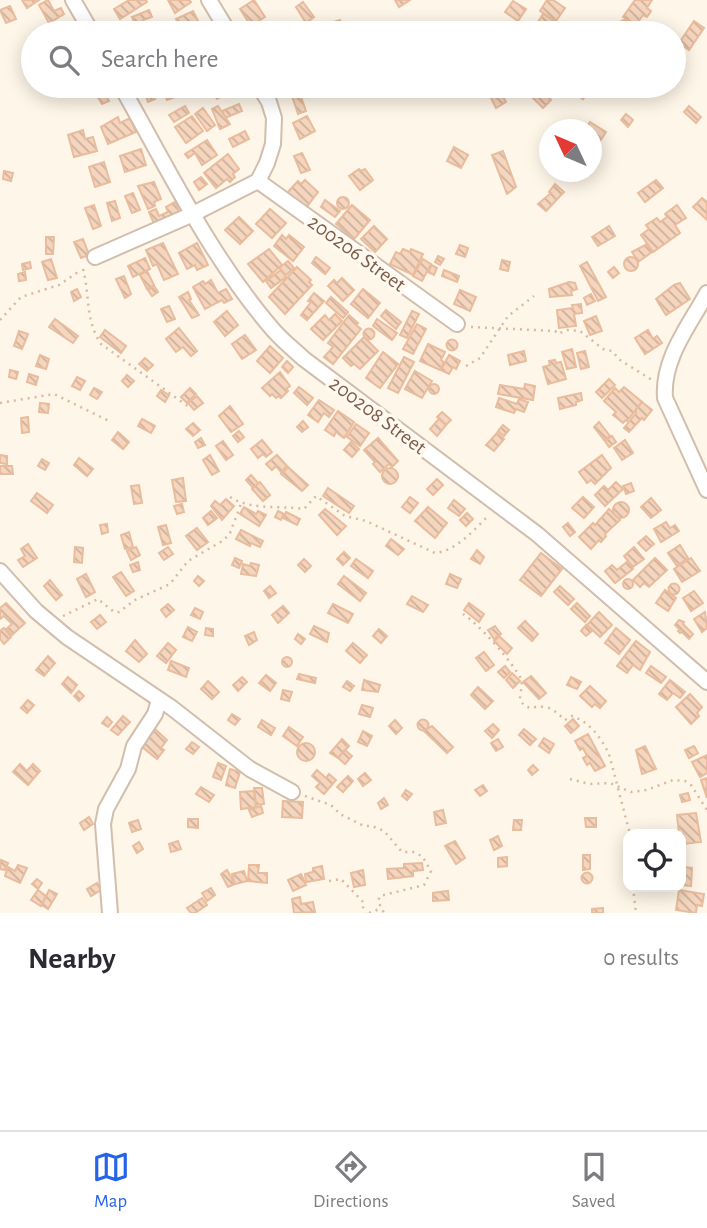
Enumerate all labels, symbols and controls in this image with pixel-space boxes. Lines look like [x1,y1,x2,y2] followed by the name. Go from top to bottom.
[21,21,686,98] search box
[45,41,83,79] icon: search
[101,46,219,72] text: Search here
[539,119,602,182] north arrow
[304,211,410,296] street label: 200206 Street
[325,372,430,459] street label: 200208 Street
[623,829,686,892] map controls
[623,829,686,892] button: locate
[28,944,116,974] text: Nearby
[603,947,679,970] text: 0 results
[92,1148,130,1213] tab: Map
[313,1148,389,1213] tab: Directions
[572,1148,615,1213] tab: Saved

